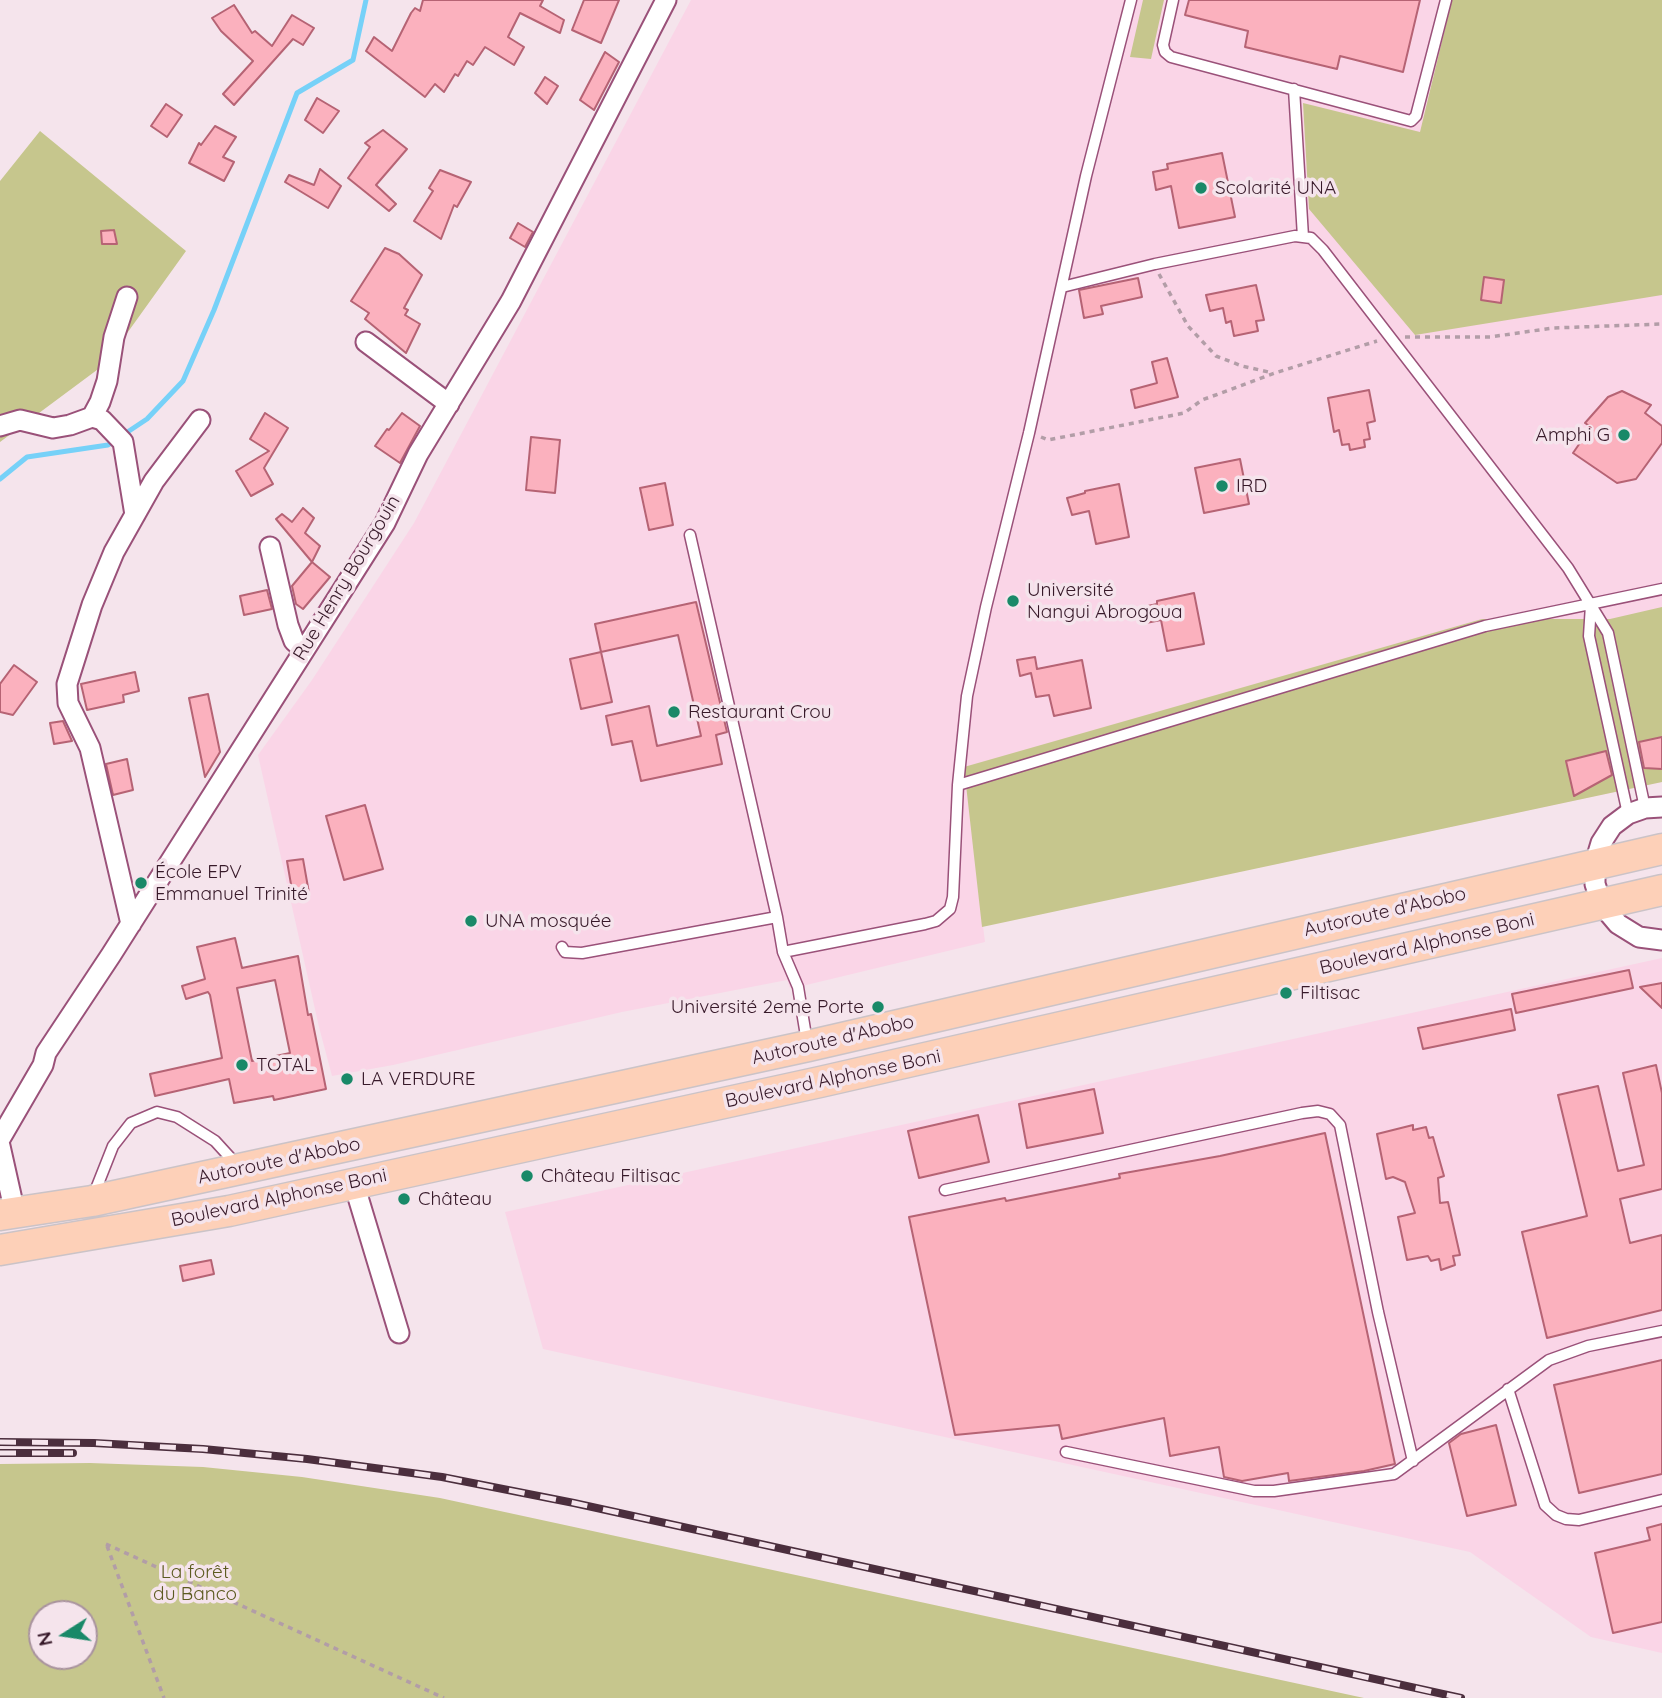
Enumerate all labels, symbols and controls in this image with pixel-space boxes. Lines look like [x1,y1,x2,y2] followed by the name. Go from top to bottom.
[1215,177,1336,199] place label: Scolarité UNA
[1193,180,1209,196] marker: Scolarité UNA
[1536,424,1610,446] place label: Amphi G
[1616,427,1632,443] marker: Amphi G
[1236,475,1267,497] place label: IRD
[1214,478,1230,494] marker: IRD
[289,491,405,665] street label: Rue Henry Bourgouin
[1027,579,1183,623] place label: Université Nangui Abrogoua
[1005,593,1021,609] marker: Université Nangui Abrogoua
[688,701,832,723] place label: Restaurant Crou
[666,704,682,720] marker: Restaurant Crou
[155,861,308,905] place label: École EPV Emmanuel Trinité
[133,875,149,891] marker: École EPV Emmanuel Trinité
[1302,882,1468,942] street label: Autoroute d'Abobo
[1317,908,1537,980] street label: Boulevard Alphonse Boni
[485,910,611,932] place label: UNA mosquée
[463,913,479,929] marker: UNA mosquée
[1300,982,1360,1004] place label: Filtisac
[1278,985,1294,1001] marker: Filtisac
[671,996,864,1018] place label: Université 2eme Porte
[870,999,886,1015] marker: Université 2eme Porte
[750,1010,916,1070] street label: Autoroute d'Abobo
[723,1045,943,1113] street label: Boulevard Alphonse Boni
[256,1054,314,1076] place label: TOTAL
[234,1057,250,1073] marker: TOTAL
[361,1068,475,1090] place label: LA VERDURE
[339,1071,355,1087] marker: LA VERDURE
[196,1133,362,1189] street label: Autoroute d'Abobo
[169,1164,389,1232] street label: Boulevard Alphonse Boni
[541,1165,680,1187] place label: Château Filtisac
[519,1168,535,1184] marker: Château Filtisac
[418,1188,492,1210] place label: Château
[396,1191,412,1207] marker: Château
[153,1561,237,1605] park label: La forêt du Banco
[28,1600,98,1670] north arrow
[31,1630,58,1648] text: N

